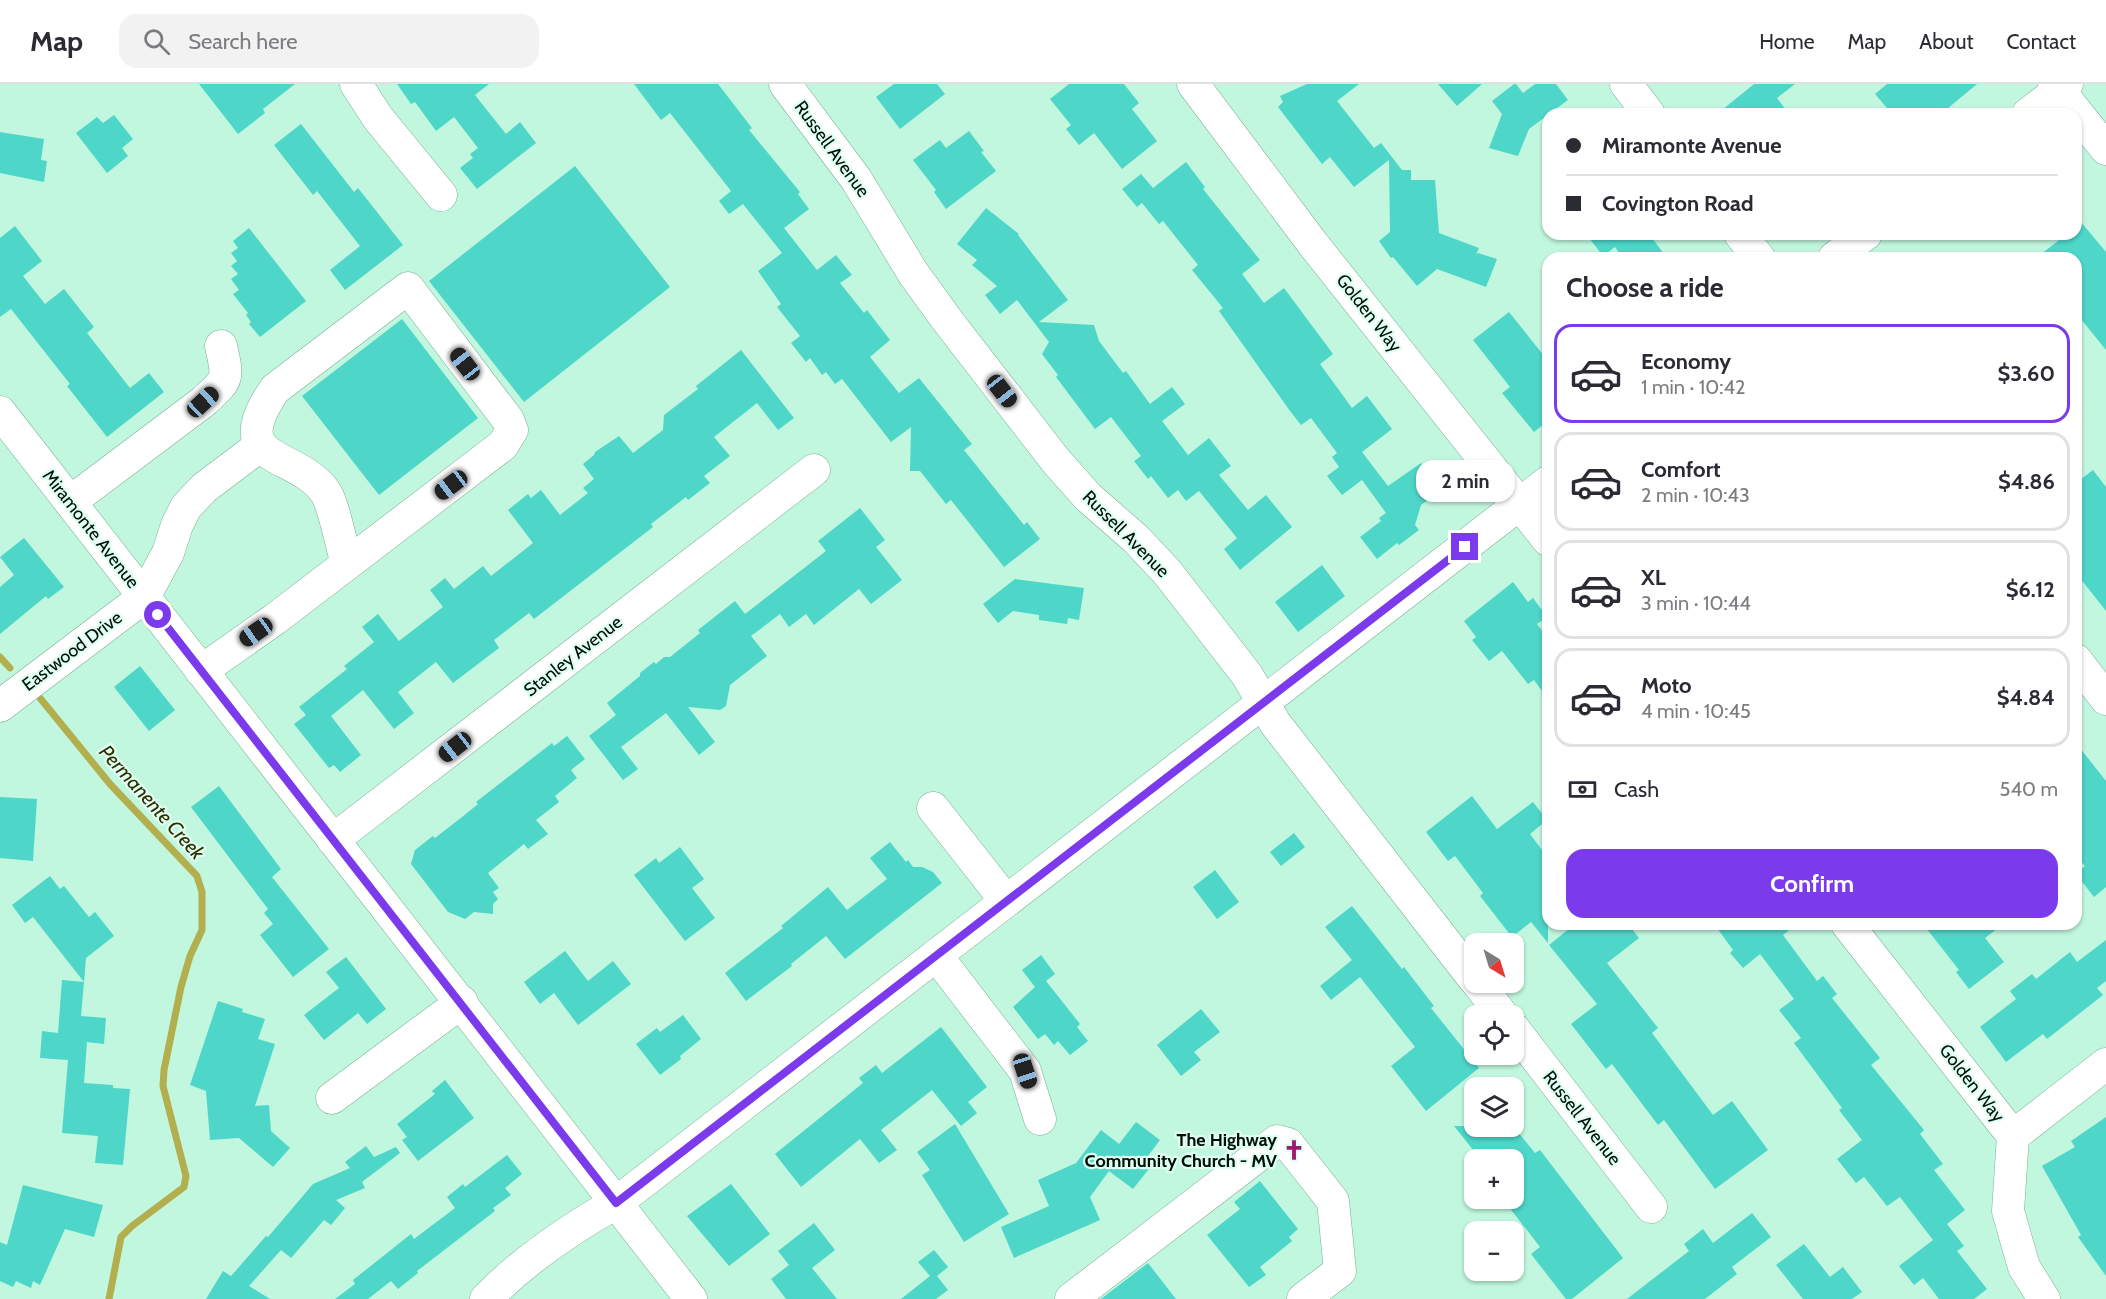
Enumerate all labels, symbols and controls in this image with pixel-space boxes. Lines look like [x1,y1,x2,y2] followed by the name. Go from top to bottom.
[119,14,539,68] search box
[30,24,83,58] text: Map
[140,25,173,58] icon: search
[188,28,297,55] text: Search here
[1759,29,1815,54] text: Home
[1848,29,1886,54] text: Map
[1919,29,1973,54] text: About
[2006,29,2076,54] text: Contact
[790,96,874,202] street label: Russell Avenue
[1602,132,1782,159] text: Miramonte Avenue
[1602,190,1754,217] text: Covington Road
[1332,270,1406,356] street label: Golden Way
[1566,271,1724,304] text: Choose a ride
[447,344,483,384] car
[1569,347,1623,401] icon: car
[1641,348,1731,375] text: Economy
[1998,360,2055,387] text: $3.60
[984,371,1020,411] car
[1641,375,1745,399] text: 1 min · 10:42
[184,383,222,421] car
[1569,455,1623,509] icon: car
[1641,456,1720,483] text: Comfort
[1416,460,1514,502] callout: 2 min
[38,465,144,593] street label: Miramonte Avenue
[431,467,471,503] car
[1998,468,2055,495] text: $4.86
[1441,469,1490,493] text: 2 min
[1641,483,1750,507] text: 2 min · 10:43
[1078,486,1174,582] street label: Russell Avenue
[1451,533,1478,560] route end
[1569,563,1623,617] icon: car
[1641,564,1666,591] text: XL
[2006,576,2055,603] text: $6.12
[1641,591,1751,615] text: 3 min · 10:44
[144,601,171,628] route start
[18,606,126,696] street label: Eastwood Drive
[520,611,626,701] street label: Stanley Avenue
[236,614,276,650] car
[1569,671,1623,725] icon: car
[1641,672,1692,699] text: Moto
[1997,684,2055,711] text: $4.84
[1641,699,1751,723] text: 4 min · 10:45
[435,729,475,765] car
[94,740,211,865] water label: Permanente Creek
[1566,773,1599,806] icon: cash
[1614,776,1659,803] text: Cash
[2000,777,2058,801] text: 540 m
[1566,849,2058,918] button: Confirm
[1464,933,1524,993] north arrow
[1464,933,1524,1281] map controls
[1464,1005,1524,1065] button: locate
[1935,1040,2009,1126] street label: Golden Way
[1011,1051,1039,1091] car
[1538,1066,1626,1170] street label: Russell Avenue
[1464,1077,1524,1137] button: layers
[1085,1129,1278,1172] place label: The Highway Community Church - MV
[1282,1138,1306,1162] church icon: The Highway Community Church - MV
[1464,1149,1524,1209] button: +
[1464,1221,1524,1281] button: −

